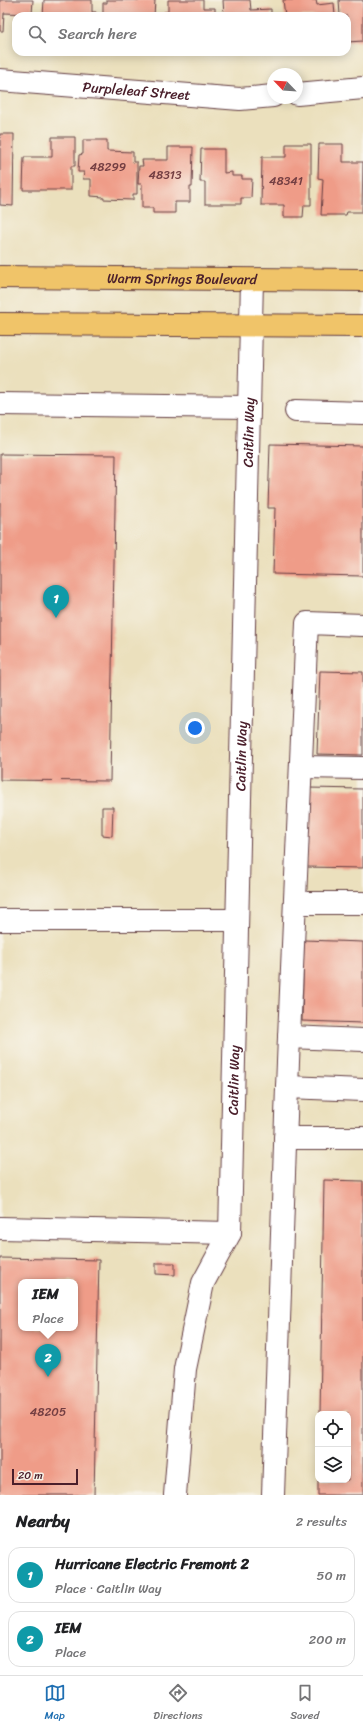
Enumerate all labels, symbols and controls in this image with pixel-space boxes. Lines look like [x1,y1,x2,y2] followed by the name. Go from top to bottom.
[12,12,351,56] search box
[58,21,137,47] text: Search here
[26,23,48,45] icon: search
[267,68,303,104] north arrow
[82,74,191,108] street label: Purpleleaf Street
[90,156,126,178] house number: 48299
[148,164,182,186] house number: 48313
[269,170,303,192] house number: 48341
[107,265,259,292] street label: Warm Springs Boulevard
[235,396,262,468] street label: Caitlin Way
[43,585,69,618] pin: 1
[185,718,205,738] your location
[228,720,254,791] street label: Caitlin Way
[220,1044,247,1115] street label: Caitlin Way
[18,1279,78,1331] popup
[32,1281,59,1307] text: IEM
[32,1307,64,1330] text: Place
[35,1344,61,1377] pin: 2
[30,1401,66,1423] house number: 48205
[315,1411,351,1483] map controls
[315,1411,351,1447] button: locate
[315,1447,351,1483] button: layers
[18,1466,43,1485] text: 20 m
[12,1467,78,1486] scale bar
[16,1506,70,1536] text: Nearby
[296,1510,347,1533] text: 2 results
[55,1551,249,1577] text: Hurricane Electric Fremont 2
[27,1564,33,1587] text: 1
[316,1564,346,1587] text: 50 m
[55,1577,161,1600] text: Place · Caitlin Way
[55,1615,82,1641] text: IEM
[26,1628,34,1651] text: 2
[309,1628,346,1651] text: 200 m
[55,1641,86,1664] text: Place
[44,1682,66,1725] tab: Map
[153,1682,203,1725] tab: Directions
[290,1682,319,1725] tab: Saved

